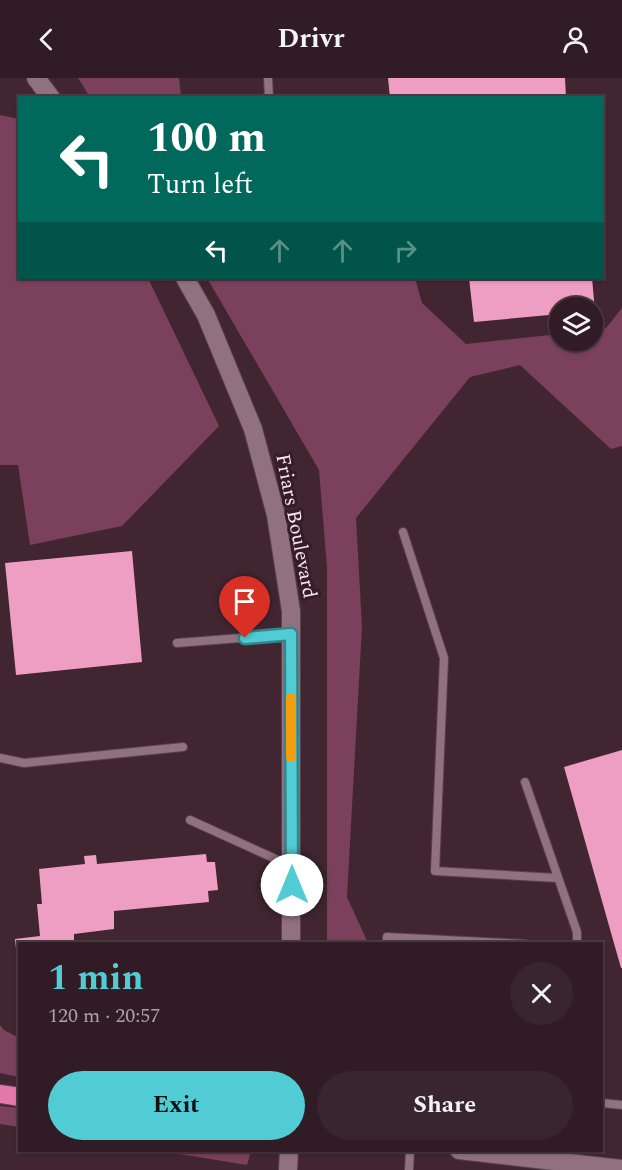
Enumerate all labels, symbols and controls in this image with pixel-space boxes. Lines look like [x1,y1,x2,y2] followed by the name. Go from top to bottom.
[278,18,344,60] text: Drivr
[30,23,63,56] icon: back
[559,23,592,56] icon: person
[147,107,266,170] text: 100 m
[48,120,126,198] icon: left
[147,164,253,206] text: Turn left
[200,234,233,267] icon: left
[263,234,296,267] icon: ahead
[326,234,359,267] icon: ahead
[389,234,422,267] icon: right
[549,297,603,351] map controls
[549,297,603,351] button: layers
[267,451,325,601] street label: Friars Boulevard
[219,576,270,638] pin
[228,585,261,618] icon: arrive
[260,853,324,917] position arrow
[48,951,144,1006] text: 1 min
[510,962,573,1025] button: close
[48,1001,160,1031] text: 120 m · 20:57
[48,1071,305,1140] button: Exit
[317,1071,573,1140] button: Share

